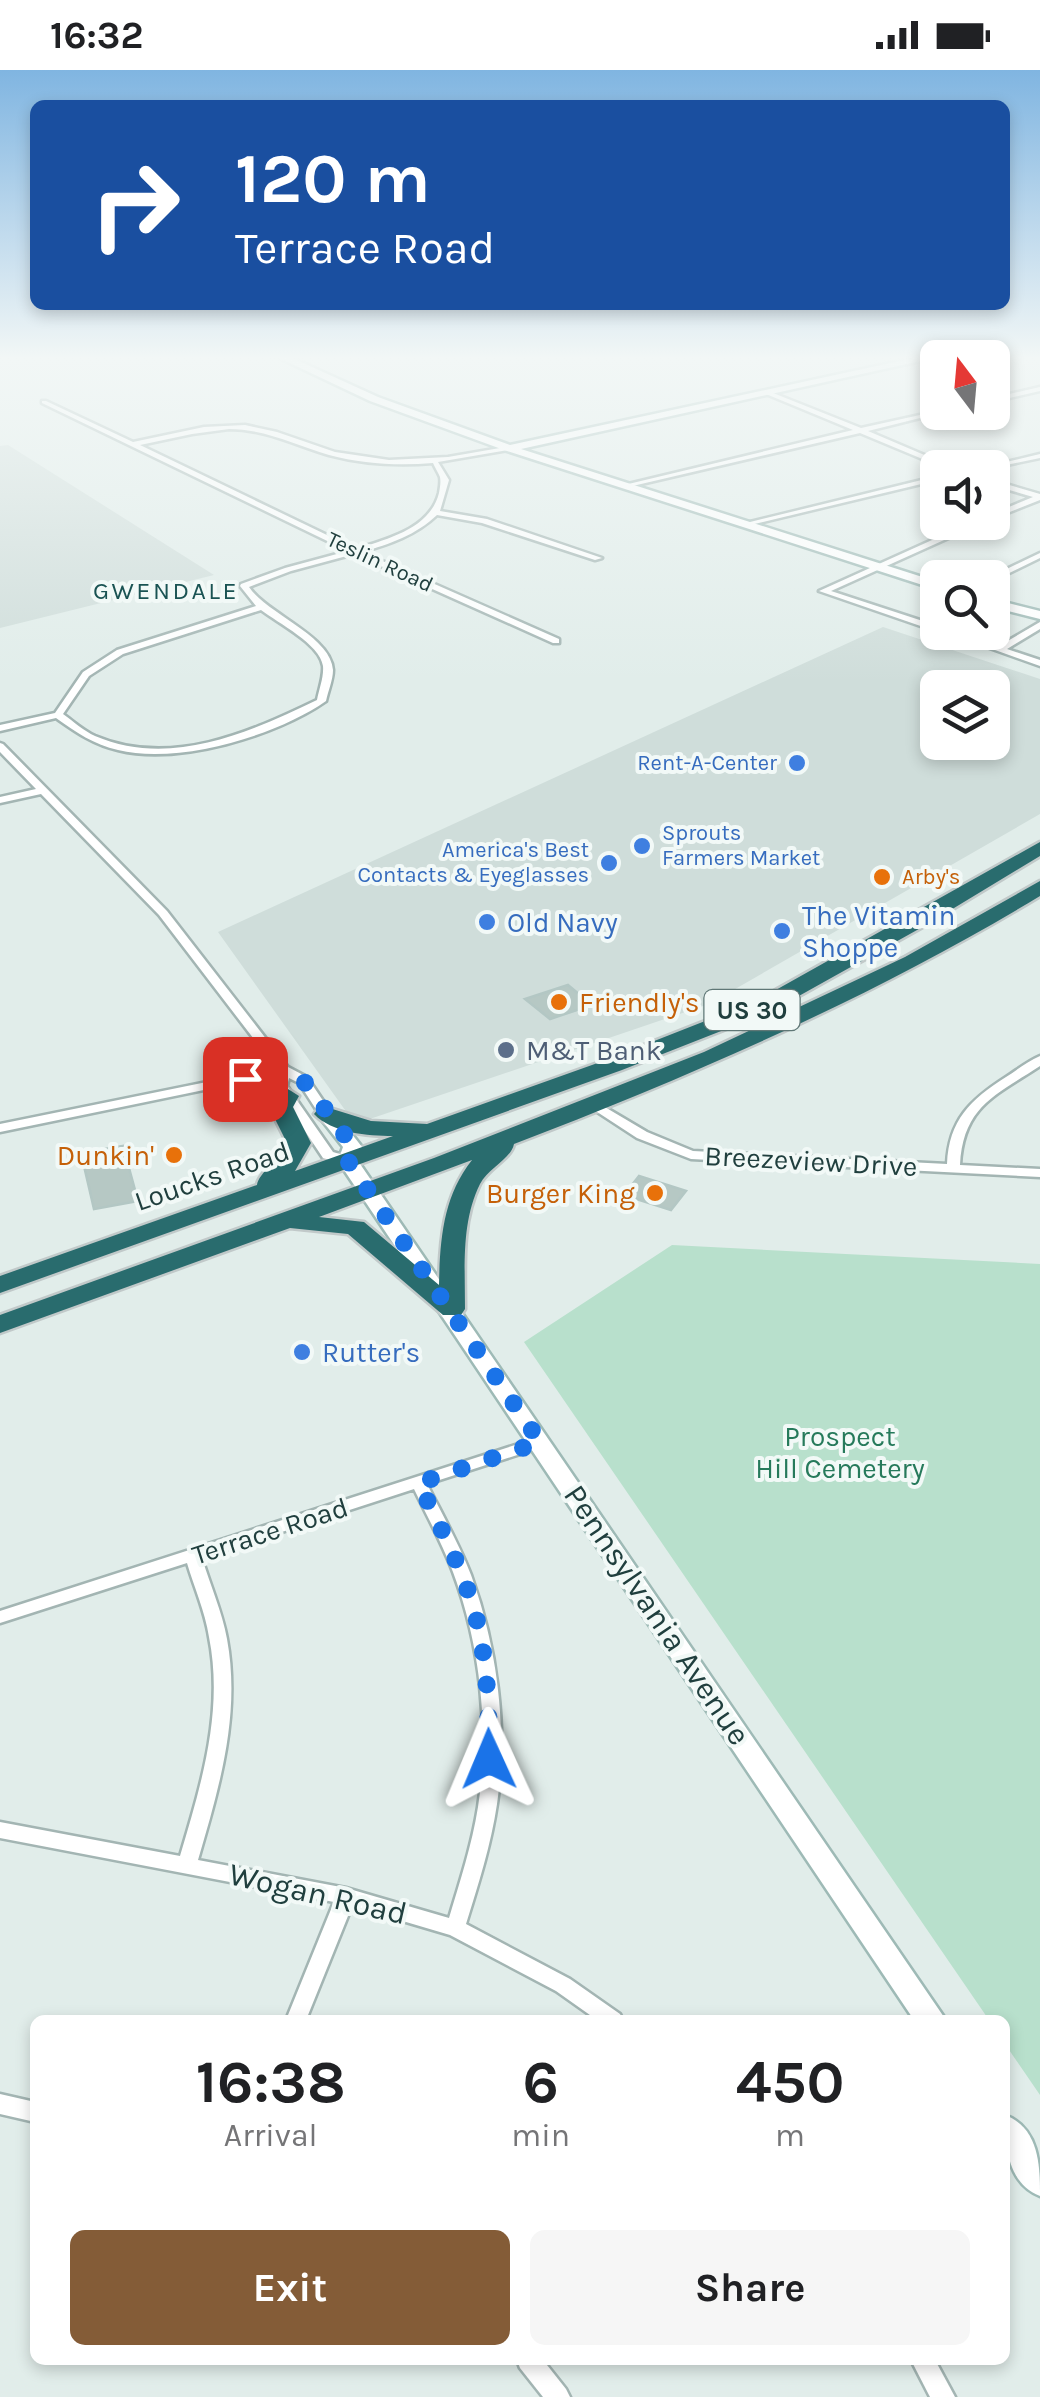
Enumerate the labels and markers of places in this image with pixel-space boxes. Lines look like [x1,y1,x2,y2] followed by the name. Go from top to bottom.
[637,750,777,776] place label: Rent-A-Center
[786,752,808,774] marker: Rent-A-Center
[662,820,820,871] place label: Sprouts Farmers Market
[631,835,653,857] marker: Sprouts Farmers Market
[358,837,589,888] place label: America's Best Contacts & Eyeglasses
[598,852,620,874] marker: America's Best Contacts & Eyeglasses
[902,864,960,890] place label: Arby's
[871,866,893,888] marker: Arby's
[802,899,955,964] place label: The Vitamin Shoppe
[507,906,618,939] place label: Old Navy
[476,911,498,933] marker: Old Navy
[771,920,793,942] marker: The Vitamin Shoppe
[579,986,699,1019] place label: Friendly's
[548,991,570,1013] marker: Friendly's
[526,1034,661,1067] place label: M&T Bank
[203,1037,288,1122] pin
[495,1039,517,1061] marker: M&T Bank
[57,1139,154,1172] place label: Dunkin'
[163,1144,185,1166] marker: Dunkin'
[486,1177,635,1210] place label: Burger King
[644,1182,666,1204] marker: Burger King
[322,1336,420,1369] place label: Rutter's
[291,1341,313,1363] marker: Rutter's

